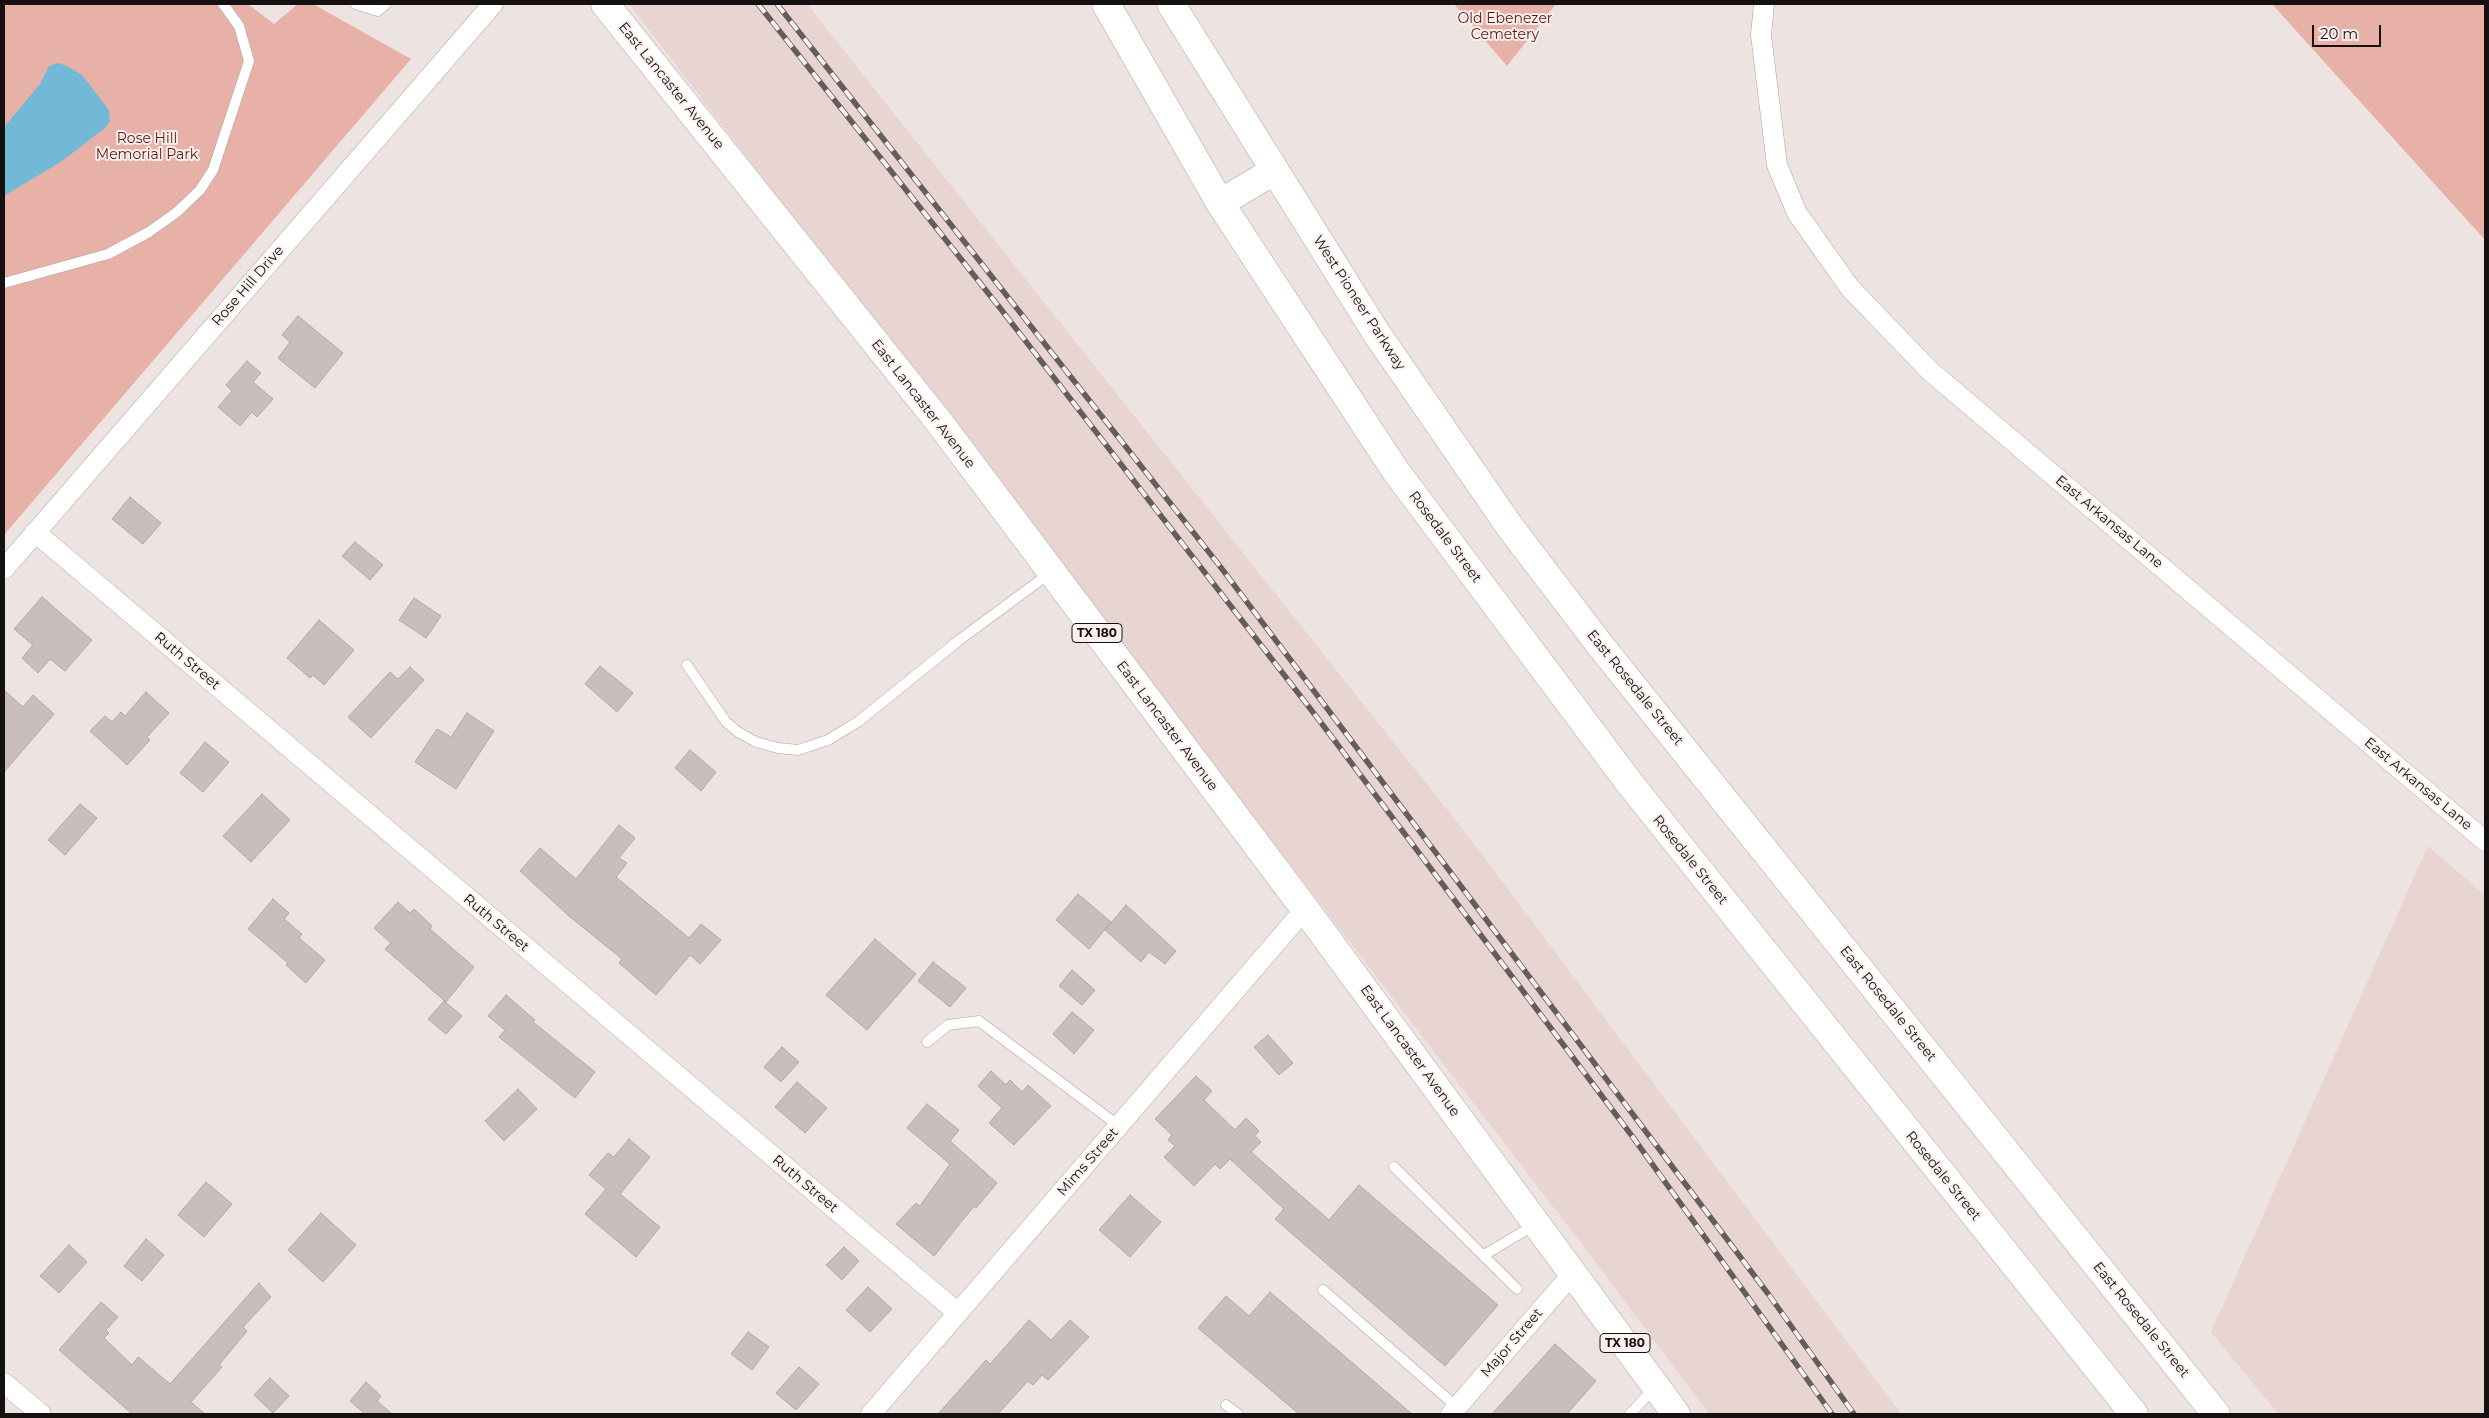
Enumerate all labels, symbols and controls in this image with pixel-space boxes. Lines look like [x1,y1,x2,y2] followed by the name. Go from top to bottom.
[1458,11,1552,44] park label: Old Ebenezer Cemetery
[2314,15,2383,47] scale bar
[615,19,727,153] street label: East Lancaster Avenue
[2320,24,2358,43] text: 20 m
[96,131,198,164] park label: Rose Hill Memorial Park
[1309,233,1409,373] street label: West Pioneer Parkway
[209,242,287,330] street label: Rose Hill Drive
[868,336,978,472] street label: East Lancaster Avenue
[2052,472,2166,572] street label: East Arkansas Lane
[1405,488,1485,586] street label: Rosedale Street
[1072,624,1122,642] road number: TX 180
[1583,627,1687,749] street label: East Rosedale Street
[151,629,223,693] street label: Ruth Street
[1113,658,1221,794] street label: East Lancaster Avenue
[2361,734,2475,834] street label: East Arkansas Lane
[1649,812,1731,908] street label: Rosedale Street
[460,891,532,955] street label: Ruth Street
[1836,943,1940,1065] street label: East Rosedale Street
[1357,982,1463,1120] street label: East Lancaster Avenue
[1054,1124,1122,1200] street label: Mims Street
[1902,1128,1984,1224] street label: Rosedale Street
[769,1152,841,1216] street label: Ruth Street
[2089,1259,2193,1381] street label: East Rosedale Street
[1477,1305,1547,1381] street label: Major Street
[1600,1334,1650,1352] road number: TX 180

